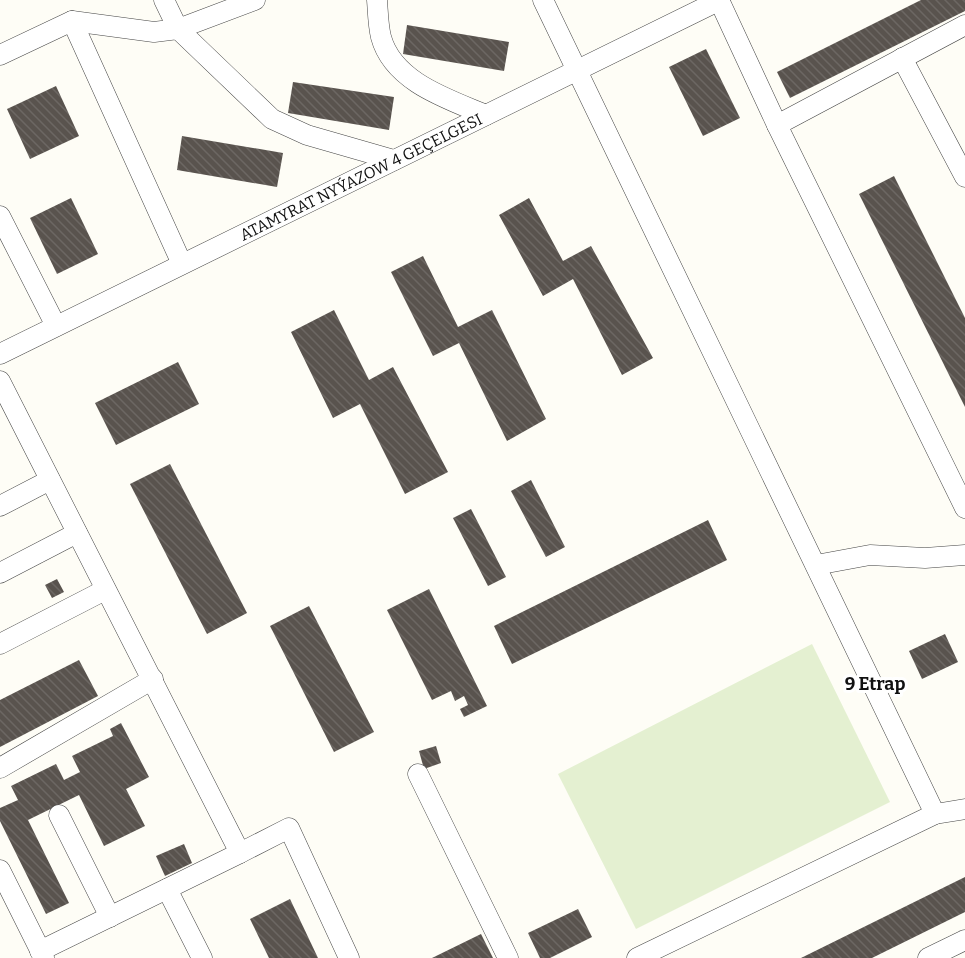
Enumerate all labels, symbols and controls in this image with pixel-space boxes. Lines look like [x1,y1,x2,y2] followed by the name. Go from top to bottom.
[236,109,485,244] street label: ATAMYRAT NYÝAZOW 4 GEÇELGESI
[845,673,905,695] district label: 9 Etrap

